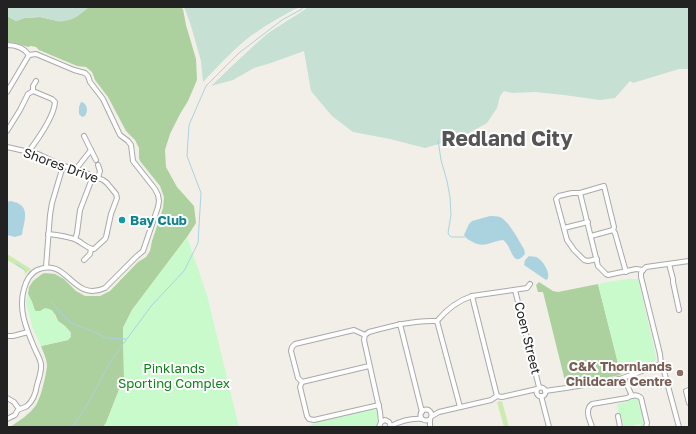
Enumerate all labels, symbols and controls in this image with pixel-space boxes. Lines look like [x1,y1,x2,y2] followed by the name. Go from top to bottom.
[441,125,573,151] district label: Redland City
[21,144,101,186] street label: Shores Drive
[130,212,187,228] place label: Bay Club
[117,215,127,225] marker: Bay Club
[511,300,545,376] street label: Coen Street
[566,358,672,389] place label: C&K Thornlands Childcare Centre
[118,360,230,391] park label: Pinklands Sporting Complex
[675,368,685,378] marker: C&K Thornlands Childcare Centre

